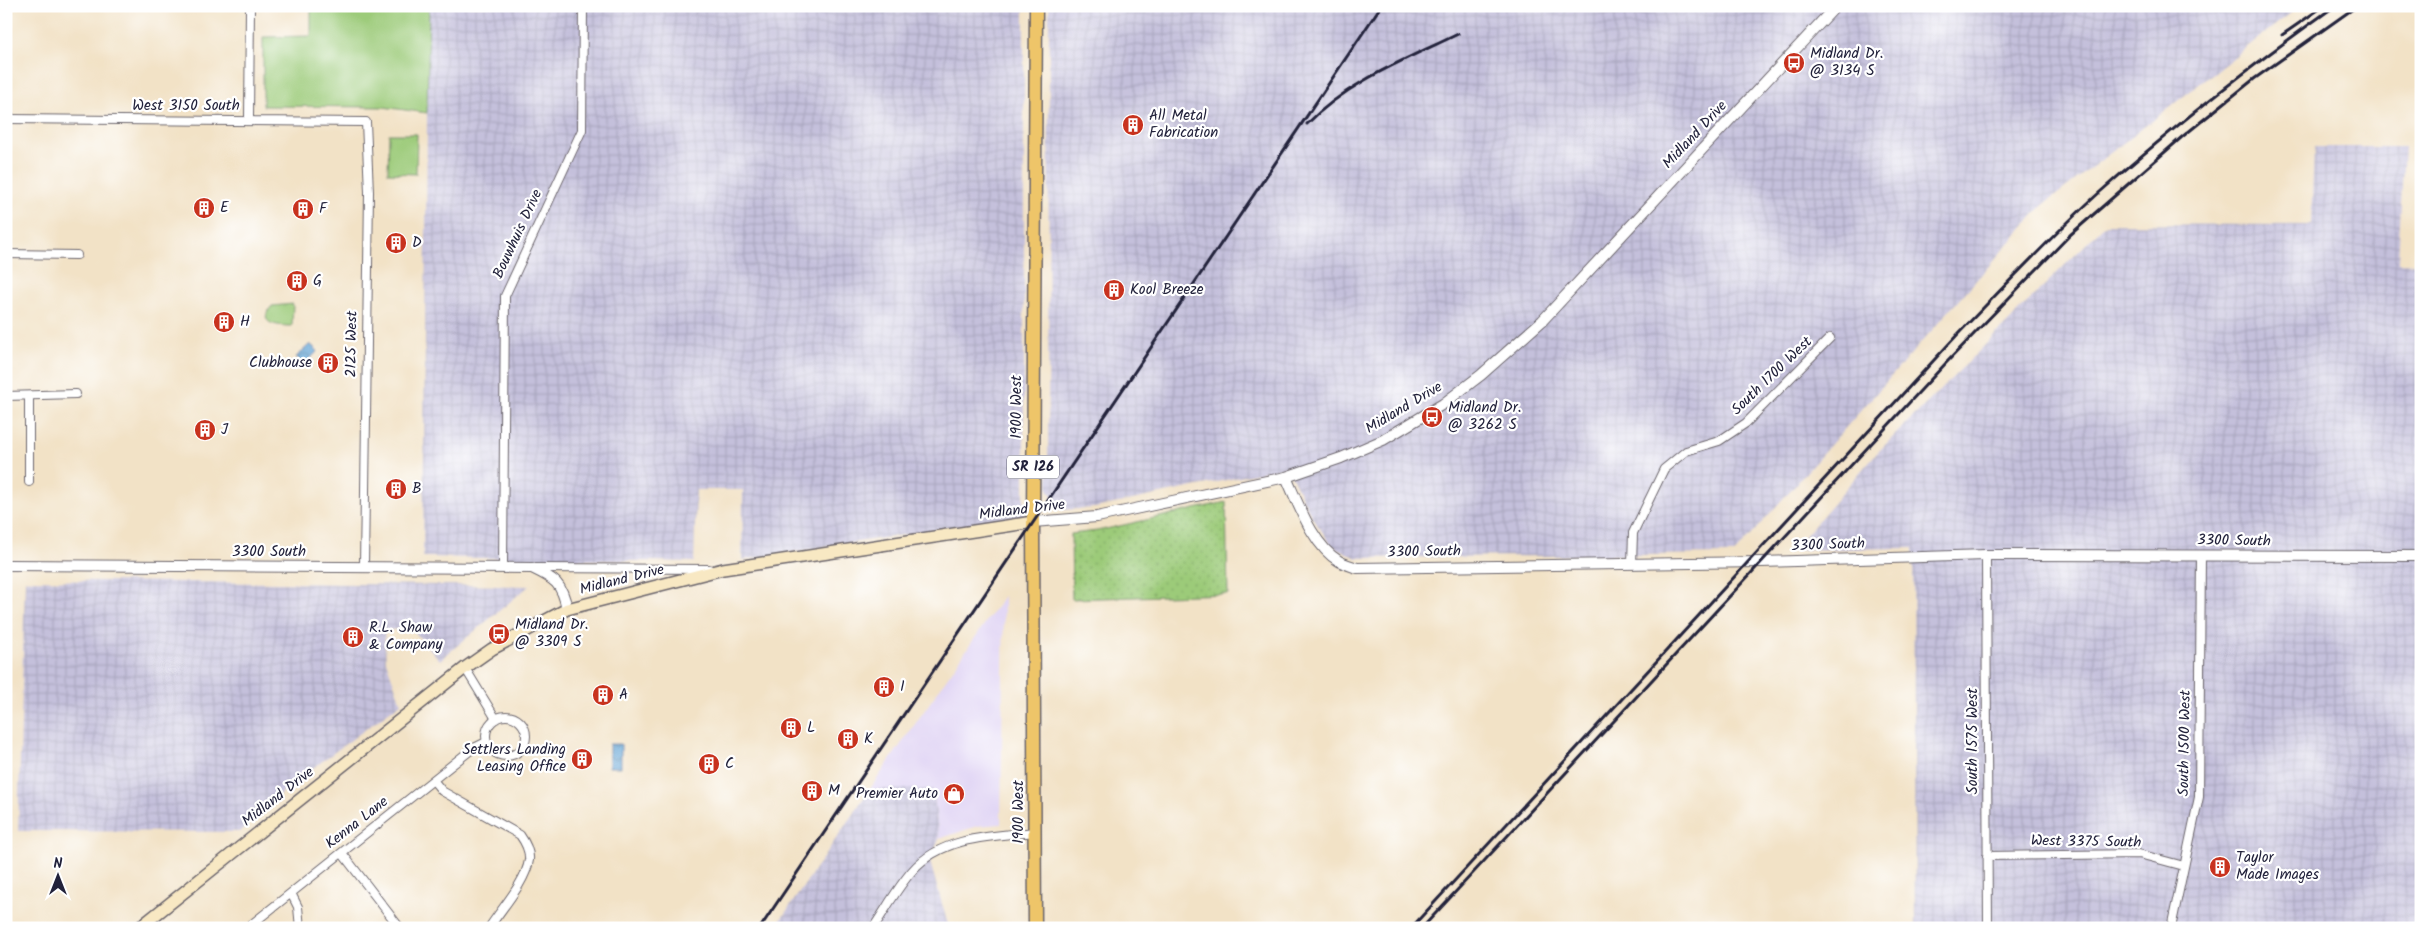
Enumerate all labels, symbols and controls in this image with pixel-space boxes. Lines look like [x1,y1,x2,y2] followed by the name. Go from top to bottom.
[1810,42,1883,83] place label: Midland Dr. @ 3134 S
[1782,51,1806,75] bus stop icon: Midland Dr. @ 3134 S
[132,94,240,118] street label: West 3150 South
[1657,95,1733,175] street label: Midland Drive
[1149,104,1218,145] place label: All Metal Fabrication
[1121,113,1145,137] building icon: All Metal Fabrication
[487,185,549,283] street label: Bouwhuis Drive
[192,196,216,220] building icon: E
[220,196,230,220] place label: E
[291,197,315,221] building icon: F
[319,197,328,221] place label: F
[384,231,408,255] building icon: D
[412,231,422,255] place label: D
[285,269,309,293] building icon: G
[313,269,322,293] place label: G
[1102,278,1126,302] building icon: Kool Breeze
[1130,278,1204,302] place label: Kool Breeze
[212,310,236,334] building icon: H
[240,310,250,334] place label: H
[339,310,365,378] street label: 2125 West
[1726,331,1818,421] street label: South 1700 West
[249,351,312,375] place label: Clubhouse
[316,351,340,375] building icon: Clubhouse
[1005,375,1029,439] street label: 1900 West
[1361,375,1447,441] street label: Midland Drive
[1448,396,1521,437] place label: Midland Dr. @ 3262 S
[1420,405,1444,429] bus stop icon: Midland Dr. @ 3262 S
[193,418,217,442] building icon: J
[221,418,229,442] place label: J
[1007,456,1059,478] road number: SR 126
[384,477,408,501] building icon: B
[412,477,422,501] place label: B
[978,493,1067,527] street label: Midland Drive
[2197,528,2271,554] street label: 3300 South
[1791,532,1865,558] street label: 3300 South
[1387,539,1461,565] street label: 3300 South
[232,540,306,564] street label: 3300 South
[577,558,667,602] street label: Midland Drive
[515,613,588,654] place label: Midland Dr. @ 3309 S
[369,616,443,657] place label: R.L. Shaw & Company
[487,622,511,646] bus stop icon: Midland Dr. @ 3309 S
[341,625,365,649] building icon: R.L. Shaw & Company
[872,675,896,699] building icon: I
[900,675,905,699] place label: I
[591,683,615,707] building icon: A
[619,683,628,707] place label: A
[1961,688,1985,794] street label: South 1575 West
[2172,689,2198,796] street label: South 1500 West
[779,716,803,740] building icon: L
[807,716,815,740] place label: L
[836,727,860,751] building icon: K
[864,727,873,751] place label: K
[462,738,566,779] place label: Settlers Landing Leasing Office
[570,747,594,771] building icon: Settlers Landing Leasing Office
[697,752,721,776] building icon: C
[725,752,734,776] place label: C
[237,761,320,833] street label: Midland Drive
[800,779,824,803] building icon: M
[828,779,840,803] place label: M
[1007,780,1031,844] street label: 1900 West
[856,782,938,806] place label: Premier Auto
[942,782,966,806] shop icon: Premier Auto
[320,790,394,855] street label: Kenna Lane
[2030,829,2142,855] street label: West 3375 South
[2236,846,2320,887] place label: Taylor Made Images
[32,852,82,902] north arrow
[54,853,63,875] text: N
[2208,855,2232,879] building icon: Taylor Made Images

